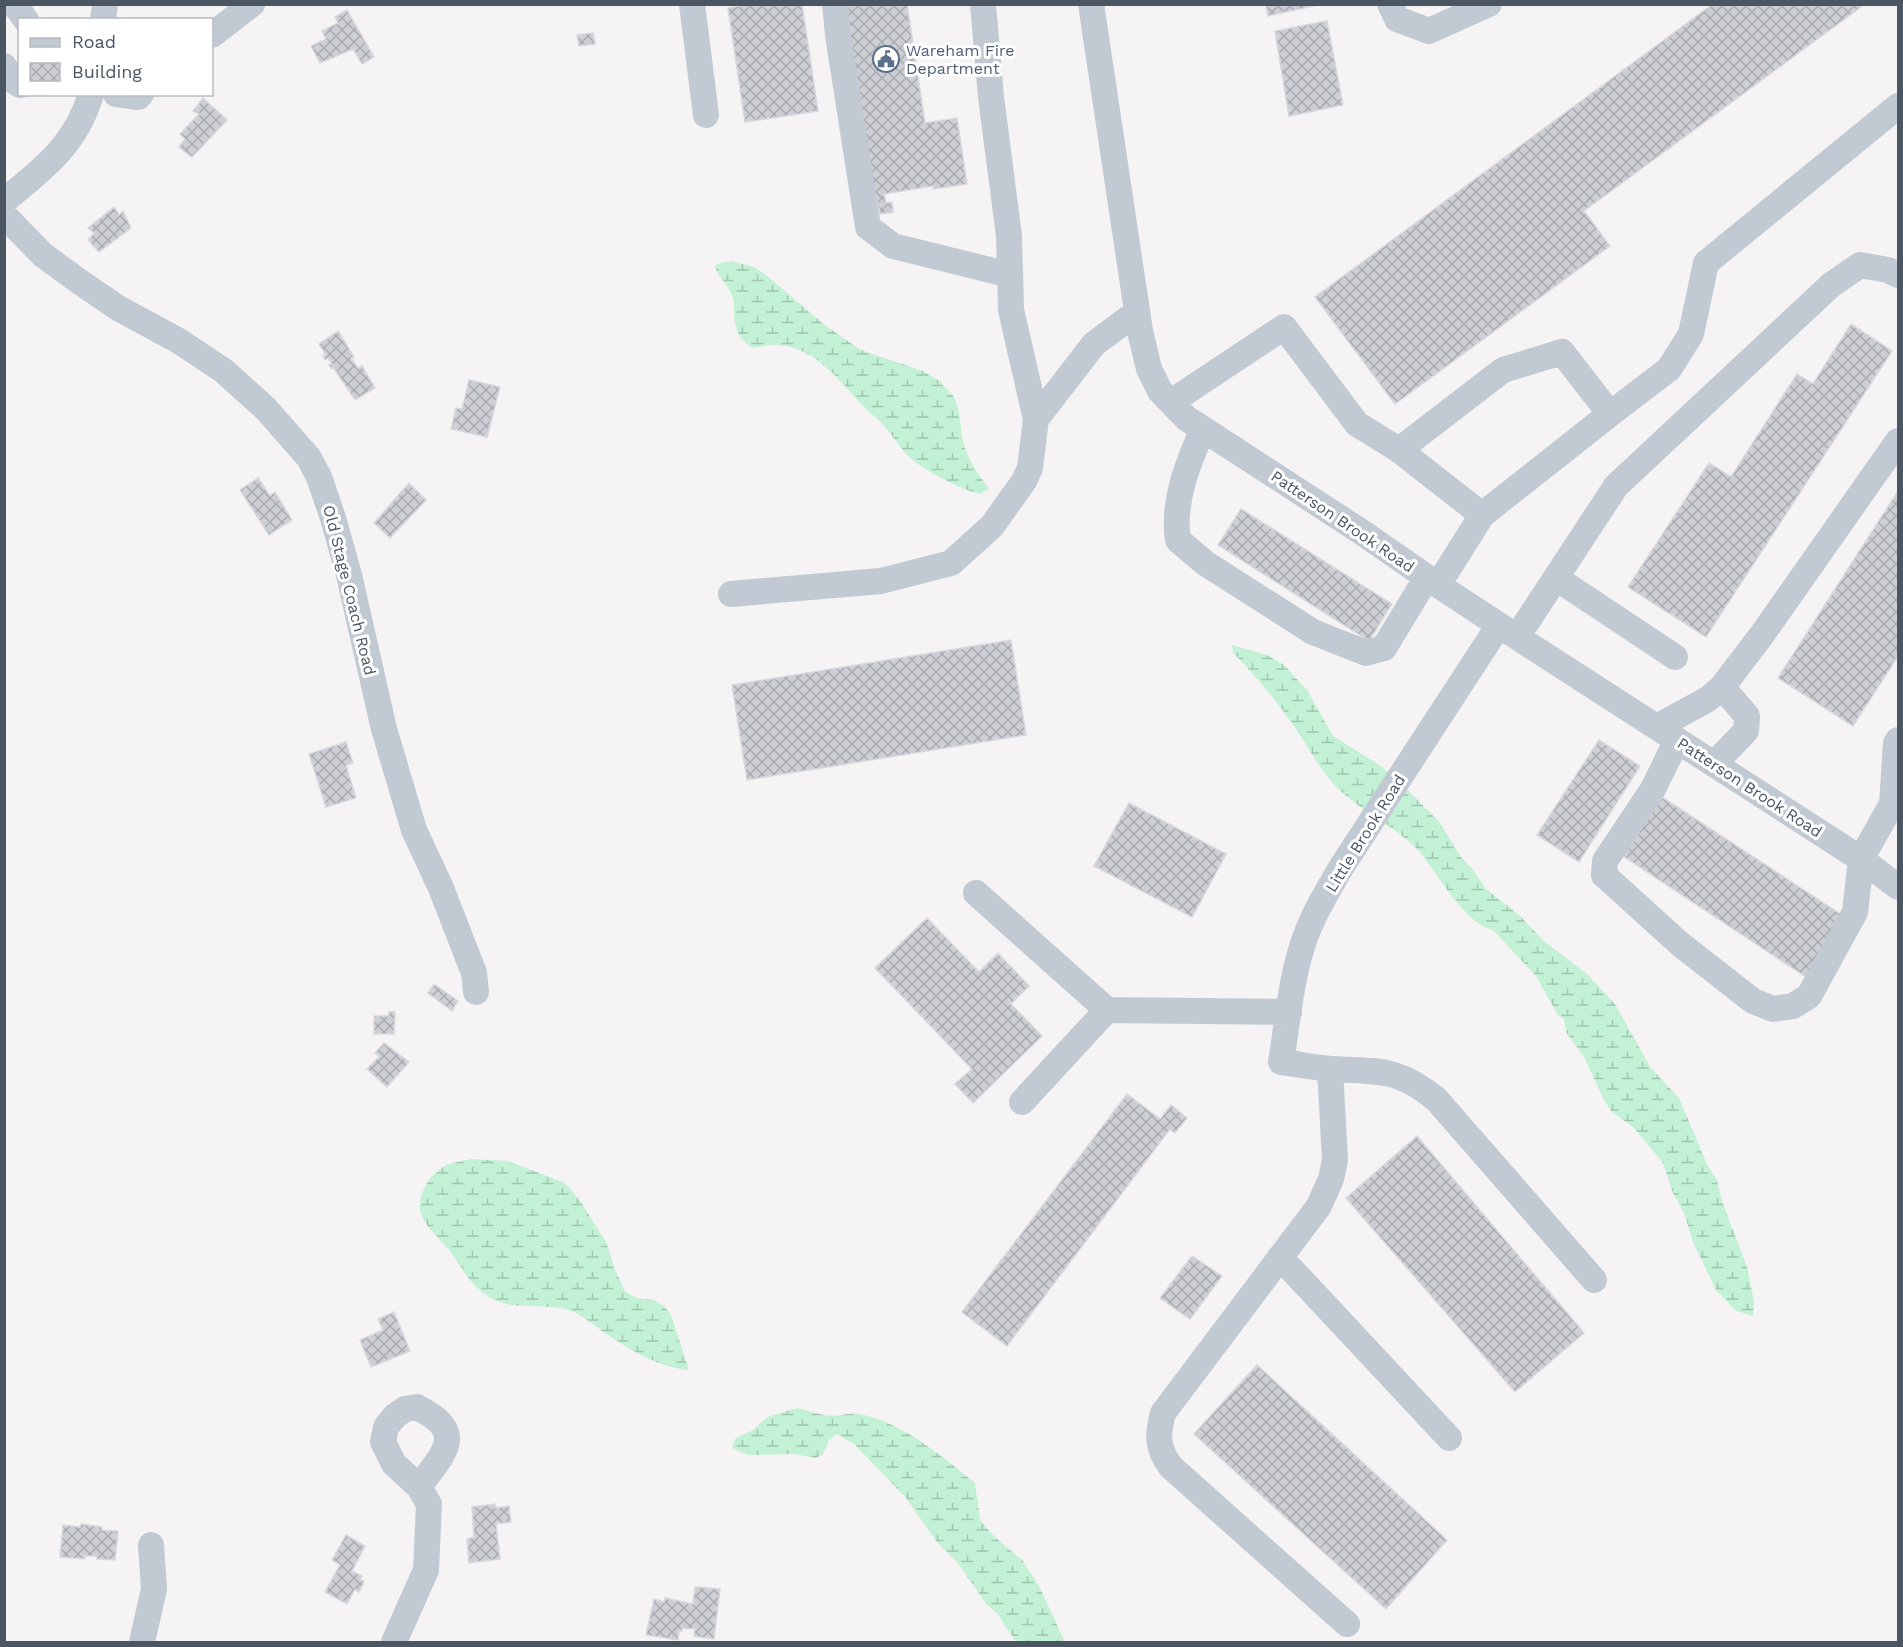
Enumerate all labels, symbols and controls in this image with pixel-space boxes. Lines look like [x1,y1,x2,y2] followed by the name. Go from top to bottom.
[18,18,213,96] legend
[72,31,116,52] text: Road
[906,41,1014,78] place label: Wareham Fire Department
[871,44,901,74] public building icon: Wareham Fire Department
[72,61,142,82] text: Building
[1267,466,1418,577] street label: Patterson Brook Road
[319,503,380,677] street label: Old Stage Coach Road
[1674,733,1826,841] street label: Patterson Brook Road
[1322,771,1409,896] street label: Little Brook Road

